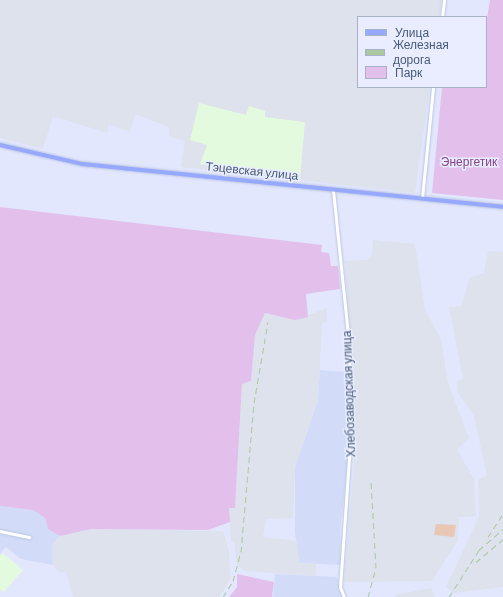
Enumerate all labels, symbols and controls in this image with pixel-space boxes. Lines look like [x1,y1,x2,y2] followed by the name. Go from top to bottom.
[357,16,487,88] legend
[395,25,429,39] text: Улица
[393,37,449,66] text: Железная дорога
[395,65,422,79] text: Парк
[441,155,497,169] park label: Энергетик
[205,159,299,183] street label: Тэцевская улица
[340,330,358,458] street label: Хлебозаводская улица

